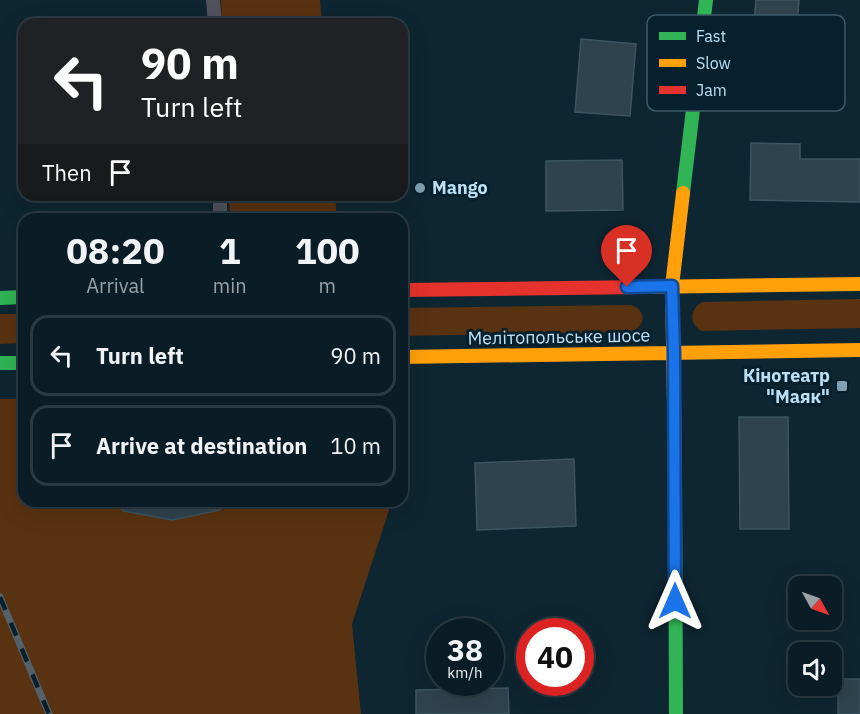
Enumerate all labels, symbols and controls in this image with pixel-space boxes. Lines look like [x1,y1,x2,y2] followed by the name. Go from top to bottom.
[647,15,845,111] legend
[696,26,726,46] text: Fast
[141,36,239,91] text: 90 m
[42,42,120,120] icon: left
[696,53,731,73] text: Slow
[696,80,727,100] text: Jam
[141,89,242,124] text: Turn left
[104,156,137,189] icon: arrive
[42,158,92,187] text: Then
[432,176,488,199] place label: Mango
[413,181,427,195] marker: Mango
[601,225,652,287] pin
[66,227,165,274] text: 08:20
[219,227,241,274] text: 1
[295,227,360,274] text: 100
[610,234,643,267] icon: arrive
[86,272,145,299] text: Arrival
[213,272,247,299] text: min
[319,272,336,299] text: m
[467,323,651,350] street label: Мелітопольське шосе
[45,339,78,372] icon: left
[96,341,184,370] text: Turn left
[330,341,381,370] text: 90 m
[743,364,830,408] place label: Кінотеатр "Маяк"
[835,379,849,393] marker: Кінотеатр "Маяк"
[45,429,78,462] icon: arrive
[96,431,307,460] text: Arrive at destination
[330,431,381,460] text: 10 m
[643,569,707,633] position arrow
[788,576,842,630] north arrow
[788,576,842,696] map controls
[516,618,594,696] speed limit sign: 40
[447,630,483,669] text: 38
[788,642,842,696] button: sound
[447,663,483,682] text: km/h

